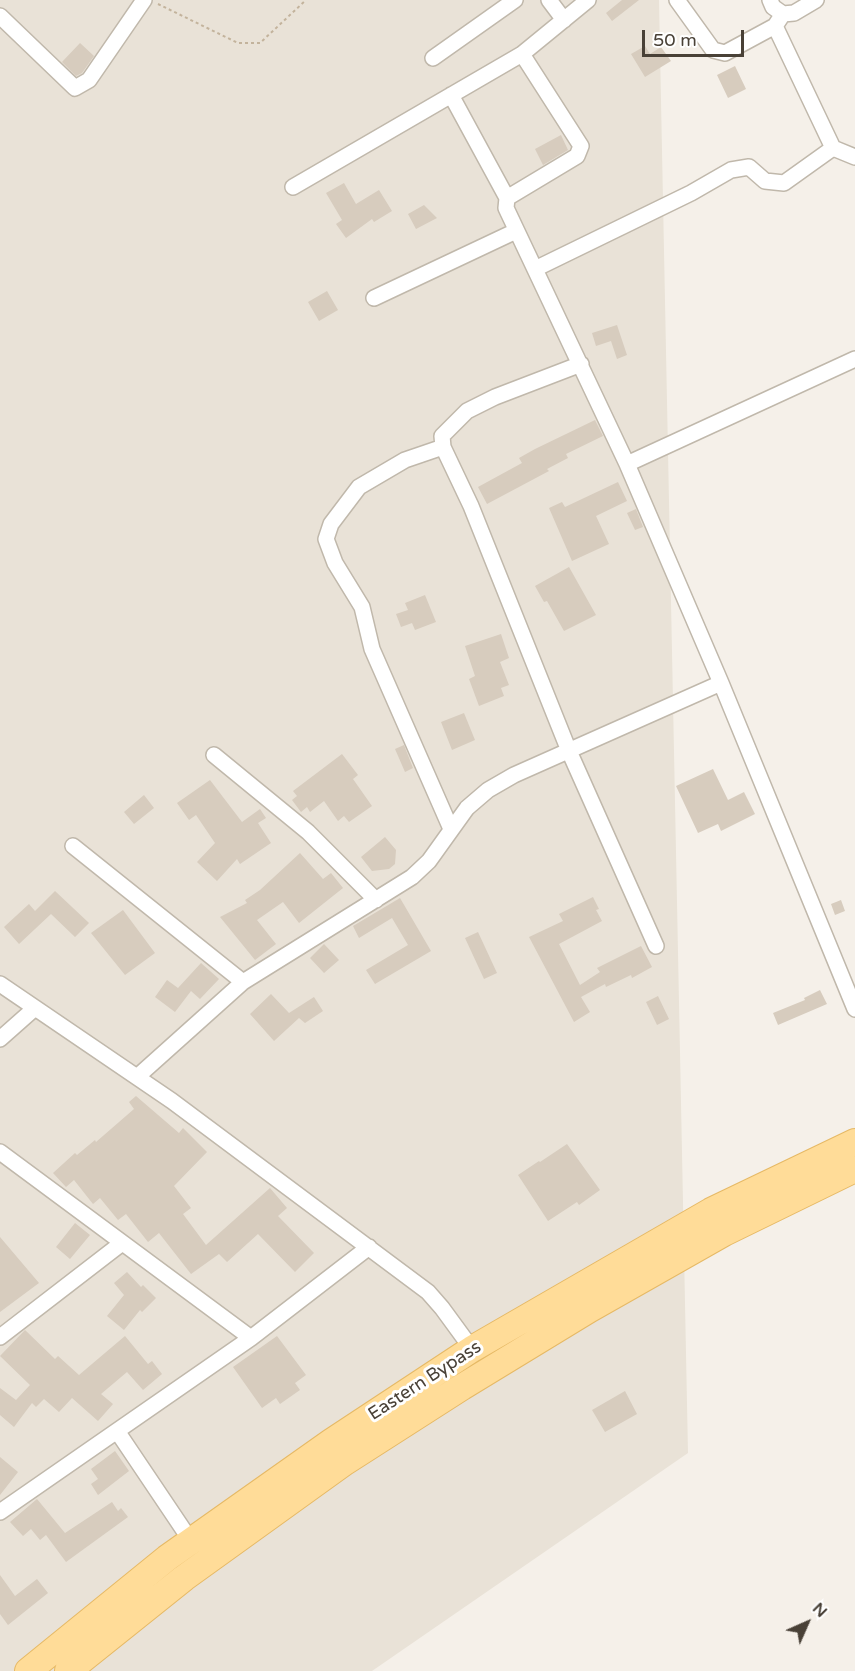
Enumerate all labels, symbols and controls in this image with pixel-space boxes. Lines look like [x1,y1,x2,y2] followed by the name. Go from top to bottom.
[645,18,747,56] scale bar
[653,29,697,51] text: 50 m
[365,1336,485,1426] street label: Eastern Bypass
[777,1593,837,1653] north arrow
[808,1599,831,1622] text: N

